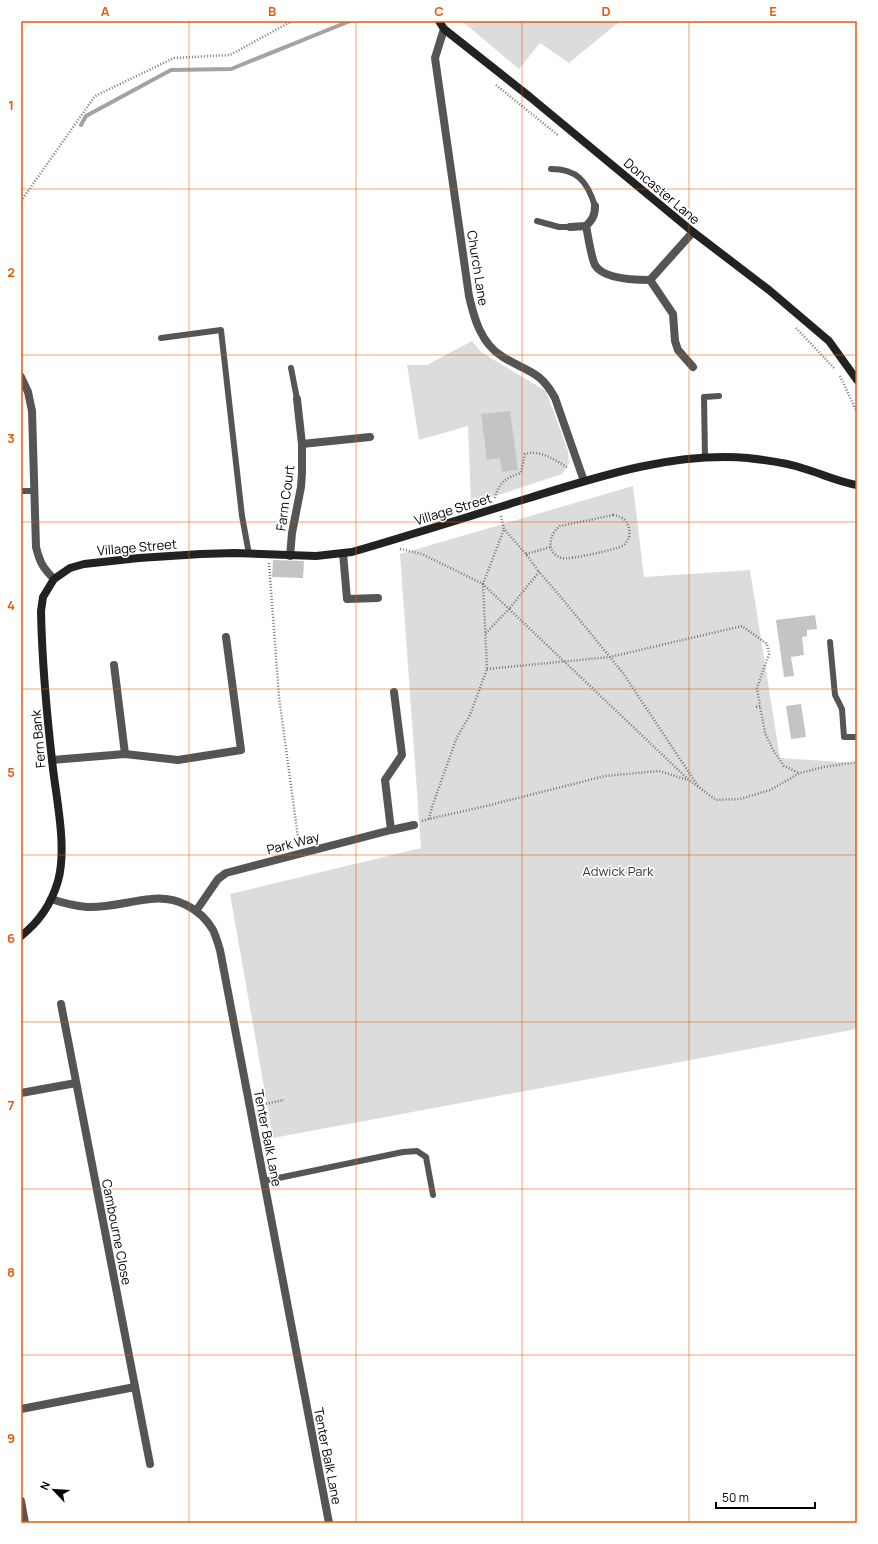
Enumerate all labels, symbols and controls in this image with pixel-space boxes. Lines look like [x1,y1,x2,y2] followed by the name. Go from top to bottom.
[101,2,110,20] text: A
[268,2,276,20] text: B
[434,2,444,20] text: C
[601,2,611,20] text: D
[769,2,777,20] text: E
[8,96,14,114] text: 1
[620,154,704,228] street label: Doncaster Lane
[463,229,493,307] street label: Church Lane
[7,263,15,281] text: 2
[7,429,15,447] text: 3
[271,464,299,532] street label: Farm Court
[412,489,494,529] street label: Village Street
[96,535,178,559] street label: Village Street
[7,596,15,614] text: 4
[26,709,50,769] street label: Fern Bank
[7,763,15,781] text: 5
[265,827,321,859] street label: Park Way
[582,862,654,880] park label: Adwick Park
[7,929,15,947] text: 6
[250,1088,286,1188] street label: Tenter Balk Lane
[8,1096,15,1114] text: 7
[98,1177,136,1287] street label: Cambourne Close
[7,1263,15,1281] text: 8
[310,1406,346,1506] street label: Tenter Balk Lane
[7,1429,15,1447] text: 9
[34,1470,74,1510] north arrow
[36,1479,53,1492] text: N
[716,1484,815,1510] scale bar
[722,1489,749,1506] text: 50 m

